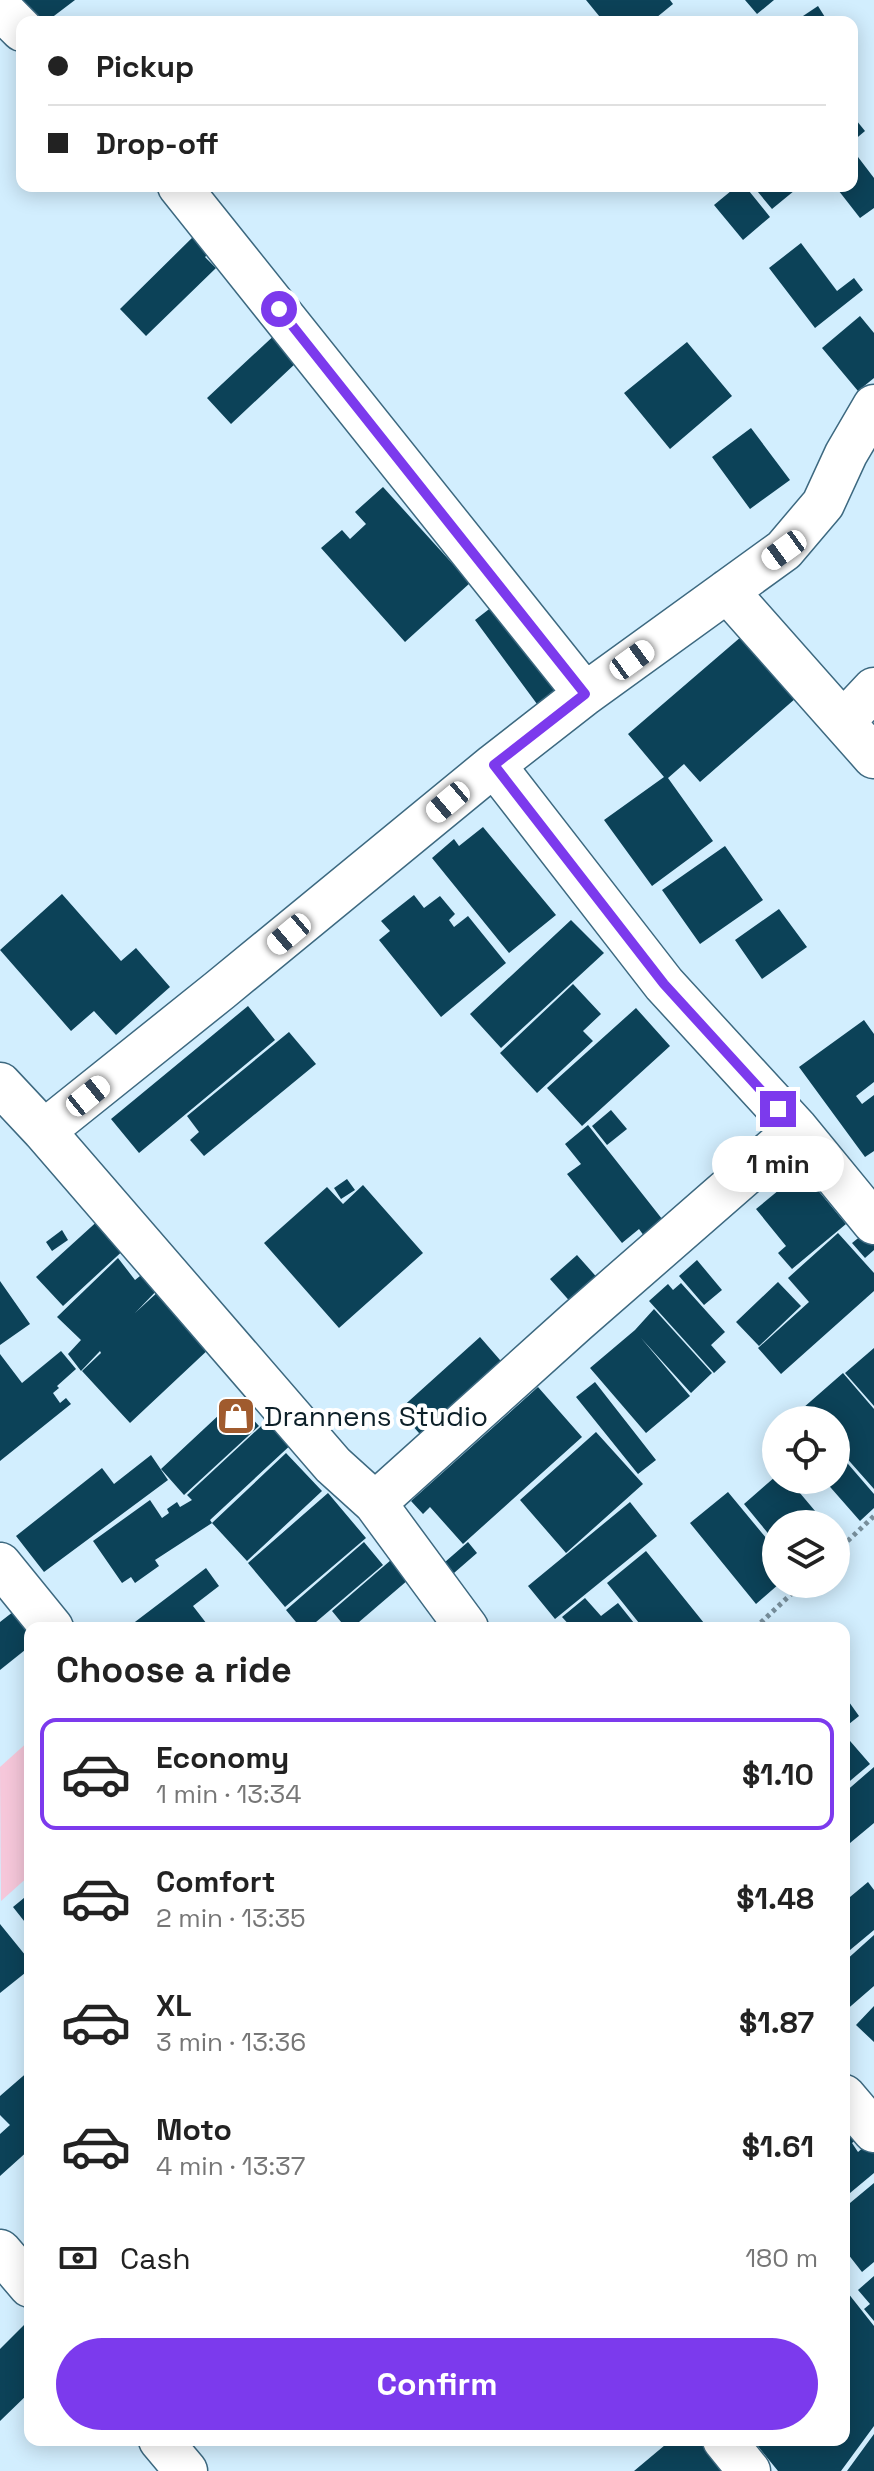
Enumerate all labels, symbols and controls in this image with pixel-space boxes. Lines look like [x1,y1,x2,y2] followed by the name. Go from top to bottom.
[96,47,194,86] text: Pickup
[96,124,219,163] text: Drop-off
[261,291,297,327] route start
[758,526,810,574] car
[606,636,658,684] car
[422,777,474,827] car
[263,909,315,959] car
[62,1072,114,1120] car
[760,1091,796,1127] route end
[712,1137,844,1193] callout: 1 min
[746,1147,810,1181] text: 1 min
[215,1395,257,1437] shop icon: Drannens Studio
[264,1398,488,1434] place label: Drannens Studio
[762,1406,850,1598] map controls
[762,1406,850,1494] button: locate
[762,1510,850,1598] button: layers
[56,1647,292,1693] text: Choose a ride
[60,1738,132,1810] icon: car
[156,1738,289,1777] text: Economy
[742,1755,814,1794] text: $1.10
[156,1777,302,1811] text: 1 min · 13:34
[60,1862,132,1934] icon: car
[156,1862,275,1901] text: Comfort
[736,1879,814,1918] text: $1.48
[156,1901,306,1935] text: 2 min · 13:35
[60,1986,132,2058] icon: car
[156,1986,192,2025] text: XL
[739,2003,814,2042] text: $1.87
[156,2025,306,2059] text: 3 min · 13:36
[60,2110,132,2182] icon: car
[156,2110,232,2149] text: Moto
[742,2127,814,2166] text: $1.61
[156,2149,305,2183] text: 4 min · 13:37
[56,2236,100,2280] icon: cash
[120,2239,191,2278] text: Cash
[745,2241,818,2275] text: 180 m
[56,2338,818,2430] button: Confirm

